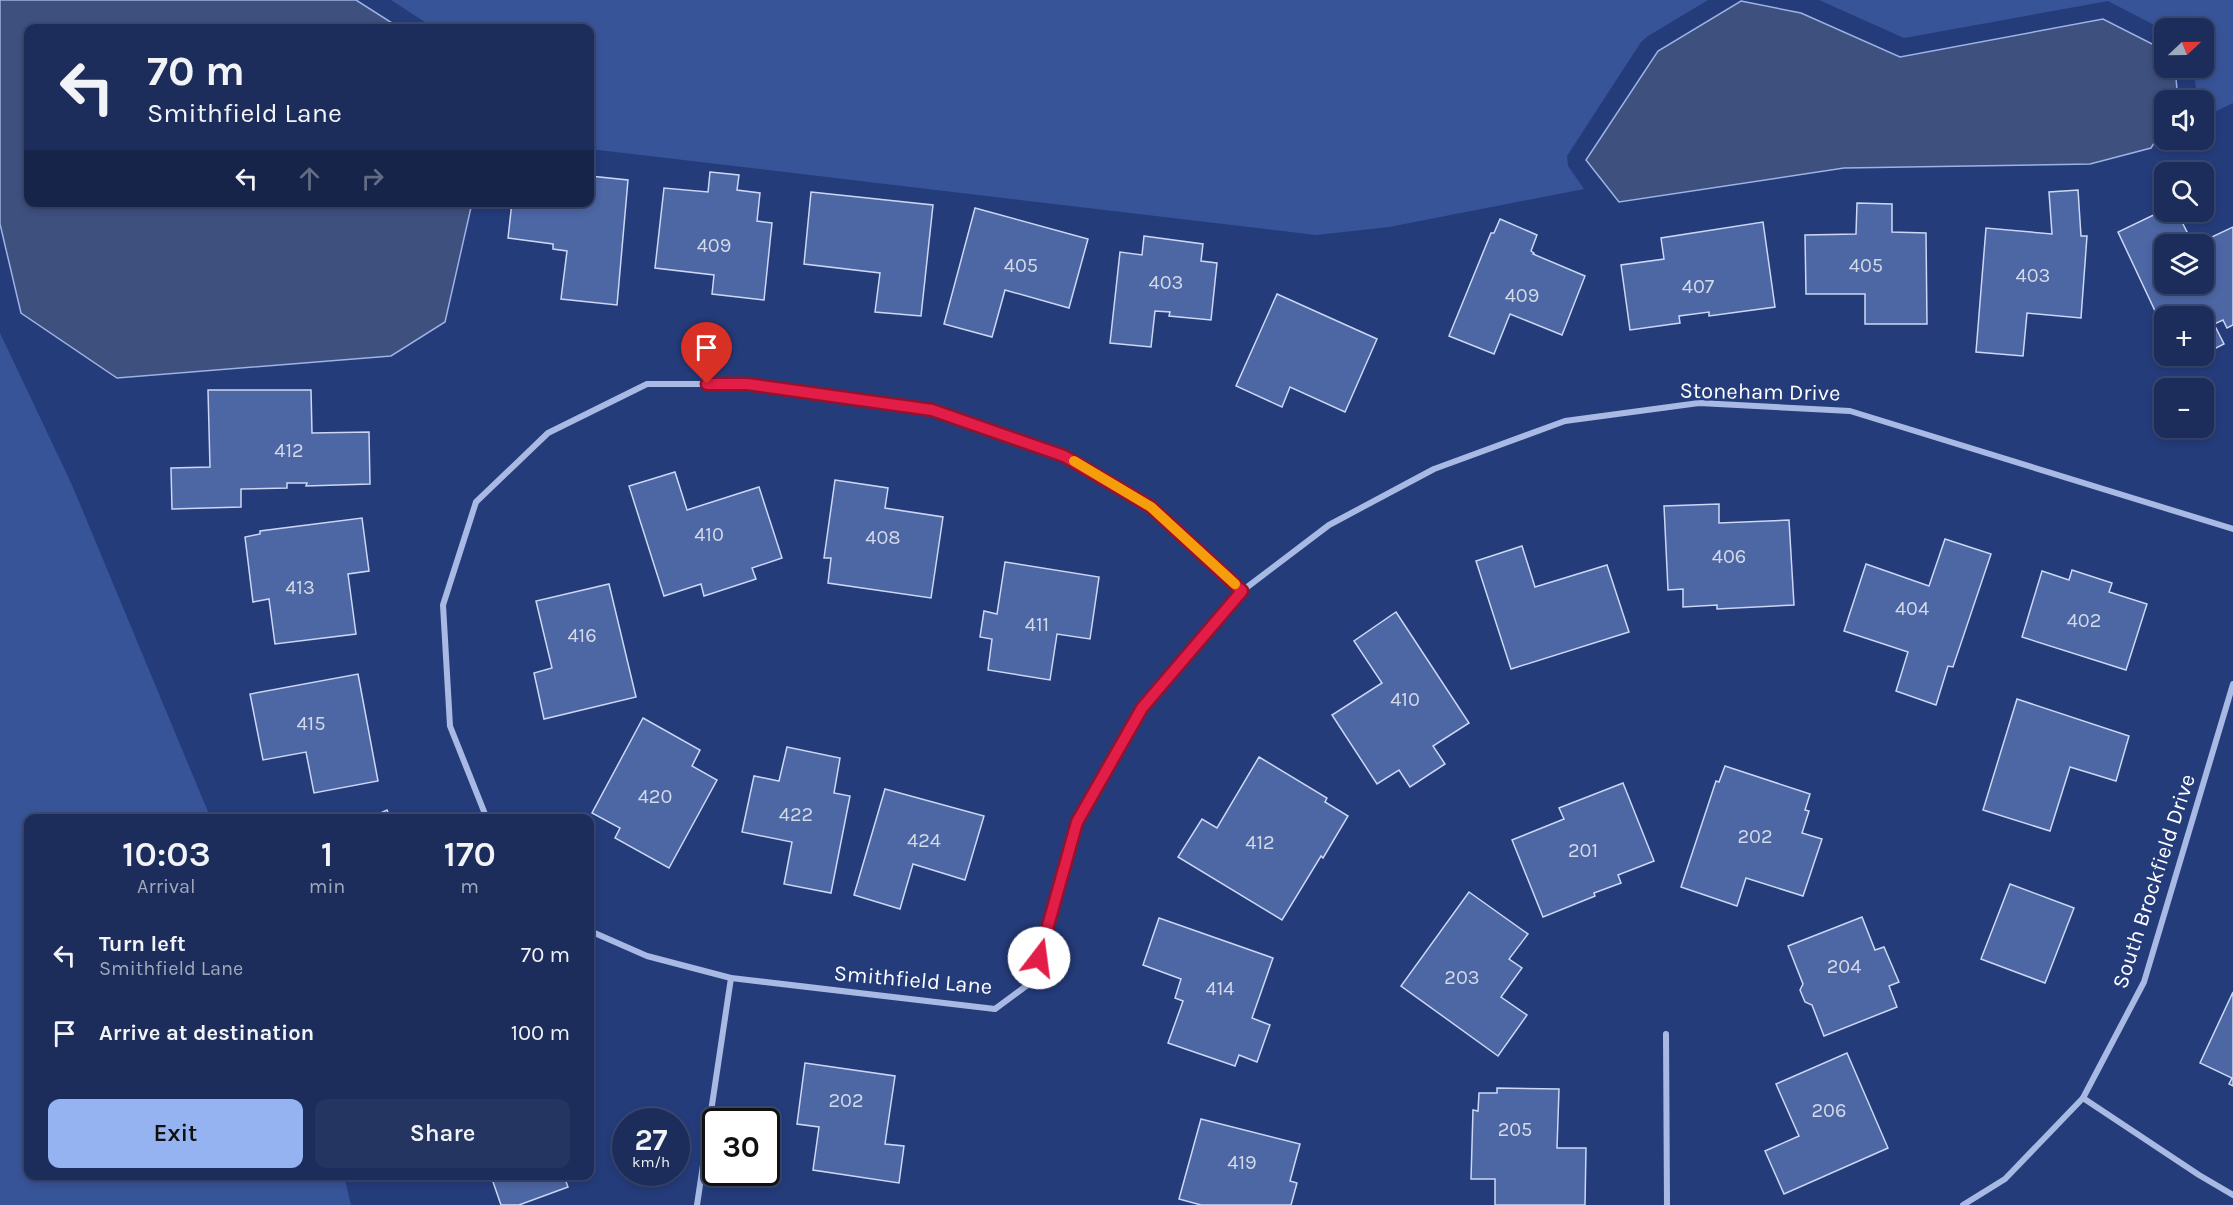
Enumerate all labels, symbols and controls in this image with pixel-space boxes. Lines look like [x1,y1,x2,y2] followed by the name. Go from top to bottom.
[2154,18,2214,78] north arrow
[2154,18,2214,438] map controls
[147,46,245,96] text: 70 m
[48,48,126,126] icon: left
[2154,90,2214,150] button: sound
[147,97,342,129] text: Smithfield Lane
[230,162,263,195] icon: left
[293,162,326,195] icon: ahead
[356,162,389,195] icon: right
[2154,162,2214,222] button: search
[697,234,731,257] house number: 409
[2154,234,2214,294] button: layers
[1004,254,1038,277] house number: 405
[1849,254,1883,277] house number: 405
[2016,264,2050,287] house number: 403
[1149,271,1183,294] house number: 403
[1682,275,1715,298] house number: 407
[1505,284,1539,307] house number: 409
[2154,306,2214,366] button: +
[681,322,732,384] pin
[690,331,723,364] icon: arrive
[1679,378,1841,406] street label: Stoneham Drive
[2154,378,2214,438] button: −
[274,439,304,462] house number: 412
[694,523,724,546] house number: 410
[865,526,901,549] house number: 408
[1712,545,1746,568] house number: 406
[285,576,315,599] house number: 413
[1895,597,1929,620] house number: 404
[2067,609,2101,632] house number: 402
[1025,613,1049,636] house number: 411
[567,624,597,647] house number: 416
[1390,688,1420,711] house number: 410
[296,712,326,735] house number: 415
[2107,771,2201,992] street label: South Brockfield Drive
[638,785,672,808] house number: 420
[779,803,813,826] house number: 422
[1737,825,1773,848] house number: 202
[907,829,941,852] house number: 424
[1245,831,1275,854] house number: 412
[122,833,211,875] text: 10:03
[321,833,333,875] text: 1
[443,833,496,875] text: 170
[1568,839,1598,862] house number: 201
[137,875,196,898] text: Arrival
[309,875,345,898] text: min
[460,875,479,898] text: m
[1007,926,1071,990] position arrow
[99,931,186,957] text: Turn left
[48,939,81,972] icon: left
[521,942,570,968] text: 70 m
[1827,955,1861,978] house number: 204
[99,957,243,980] text: Smithfield Lane
[833,960,993,1000] street label: Smithfield Lane
[1444,966,1480,989] house number: 203
[1206,977,1234,1000] house number: 414
[48,1017,81,1050] icon: arrive
[99,1020,314,1046] text: Arrive at destination
[511,1020,570,1046] text: 100 m
[828,1089,864,1112] house number: 202
[48,1099,303,1168] button: Exit
[315,1099,570,1168] button: Share
[1812,1099,1846,1122] house number: 206
[702,1108,780,1186] speed limit sign: 30
[1498,1118,1532,1141] house number: 205
[634,1122,668,1158] text: 27
[1227,1151,1257,1174] house number: 419
[632,1153,670,1171] text: km/h

